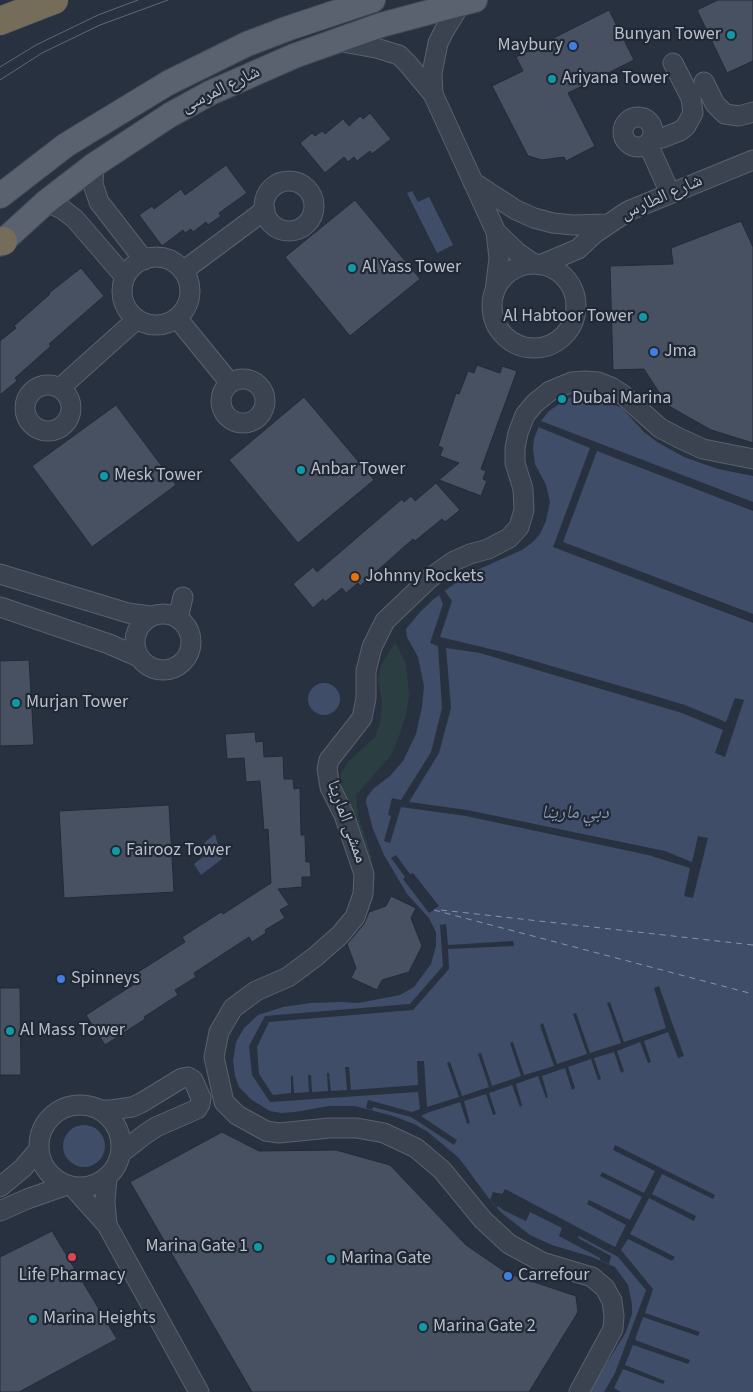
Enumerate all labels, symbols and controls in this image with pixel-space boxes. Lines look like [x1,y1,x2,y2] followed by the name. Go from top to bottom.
[614,24,721,46] place label: Bunyan Tower
[725,29,737,41] marker: Bunyan Tower
[498,35,563,57] place label: Maybury
[567,40,579,52] marker: Maybury
[178,62,264,118] street label: شارع المرسى
[562,68,668,90] place label: Ariyana Tower
[546,73,558,85] marker: Ariyana Tower
[618,170,706,226] street label: شارع الطارس
[362,257,461,279] place label: Al Yass Tower
[346,262,358,274] marker: Al Yass Tower
[503,306,633,328] place label: Al Habtoor Tower
[637,311,649,323] marker: Al Habtoor Tower
[664,341,697,363] place label: Jma
[648,346,660,358] marker: Jma
[572,388,671,410] place label: Dubai Marina
[556,393,568,405] marker: Dubai Marina
[311,459,405,481] place label: Anbar Tower
[295,464,307,476] marker: Anbar Tower
[114,465,202,487] place label: Mesk Tower
[98,470,110,482] marker: Mesk Tower
[365,566,484,588] place label: Johnny Rockets
[349,571,361,583] marker: Johnny Rockets
[26,692,128,714] place label: Murjan Tower
[10,697,22,709] marker: Murjan Tower
[321,778,371,866] street label: ممشى المارينا
[541,803,609,825] water label: دبي مارينا
[126,840,231,862] place label: Fairooz Tower
[110,845,122,857] marker: Fairooz Tower
[71,968,140,990] place label: Spinneys
[55,973,67,985] marker: Spinneys
[20,1020,125,1042] place label: Al Mass Tower
[4,1025,16,1037] marker: Al Mass Tower
[145,1236,248,1258] place label: Marina Gate 1
[252,1241,264,1253] marker: Marina Gate 1
[341,1248,431,1270] place label: Marina Gate
[66,1251,78,1263] marker: Life Pharmacy
[325,1253,337,1265] marker: Marina Gate
[19,1265,125,1287] place label: Life Pharmacy
[518,1265,589,1287] place label: Carrefour
[502,1270,514,1282] marker: Carrefour
[43,1308,156,1330] place label: Marina Heights
[27,1313,39,1325] marker: Marina Heights
[433,1316,536,1338] place label: Marina Gate 2
[417,1321,429,1333] marker: Marina Gate 2

